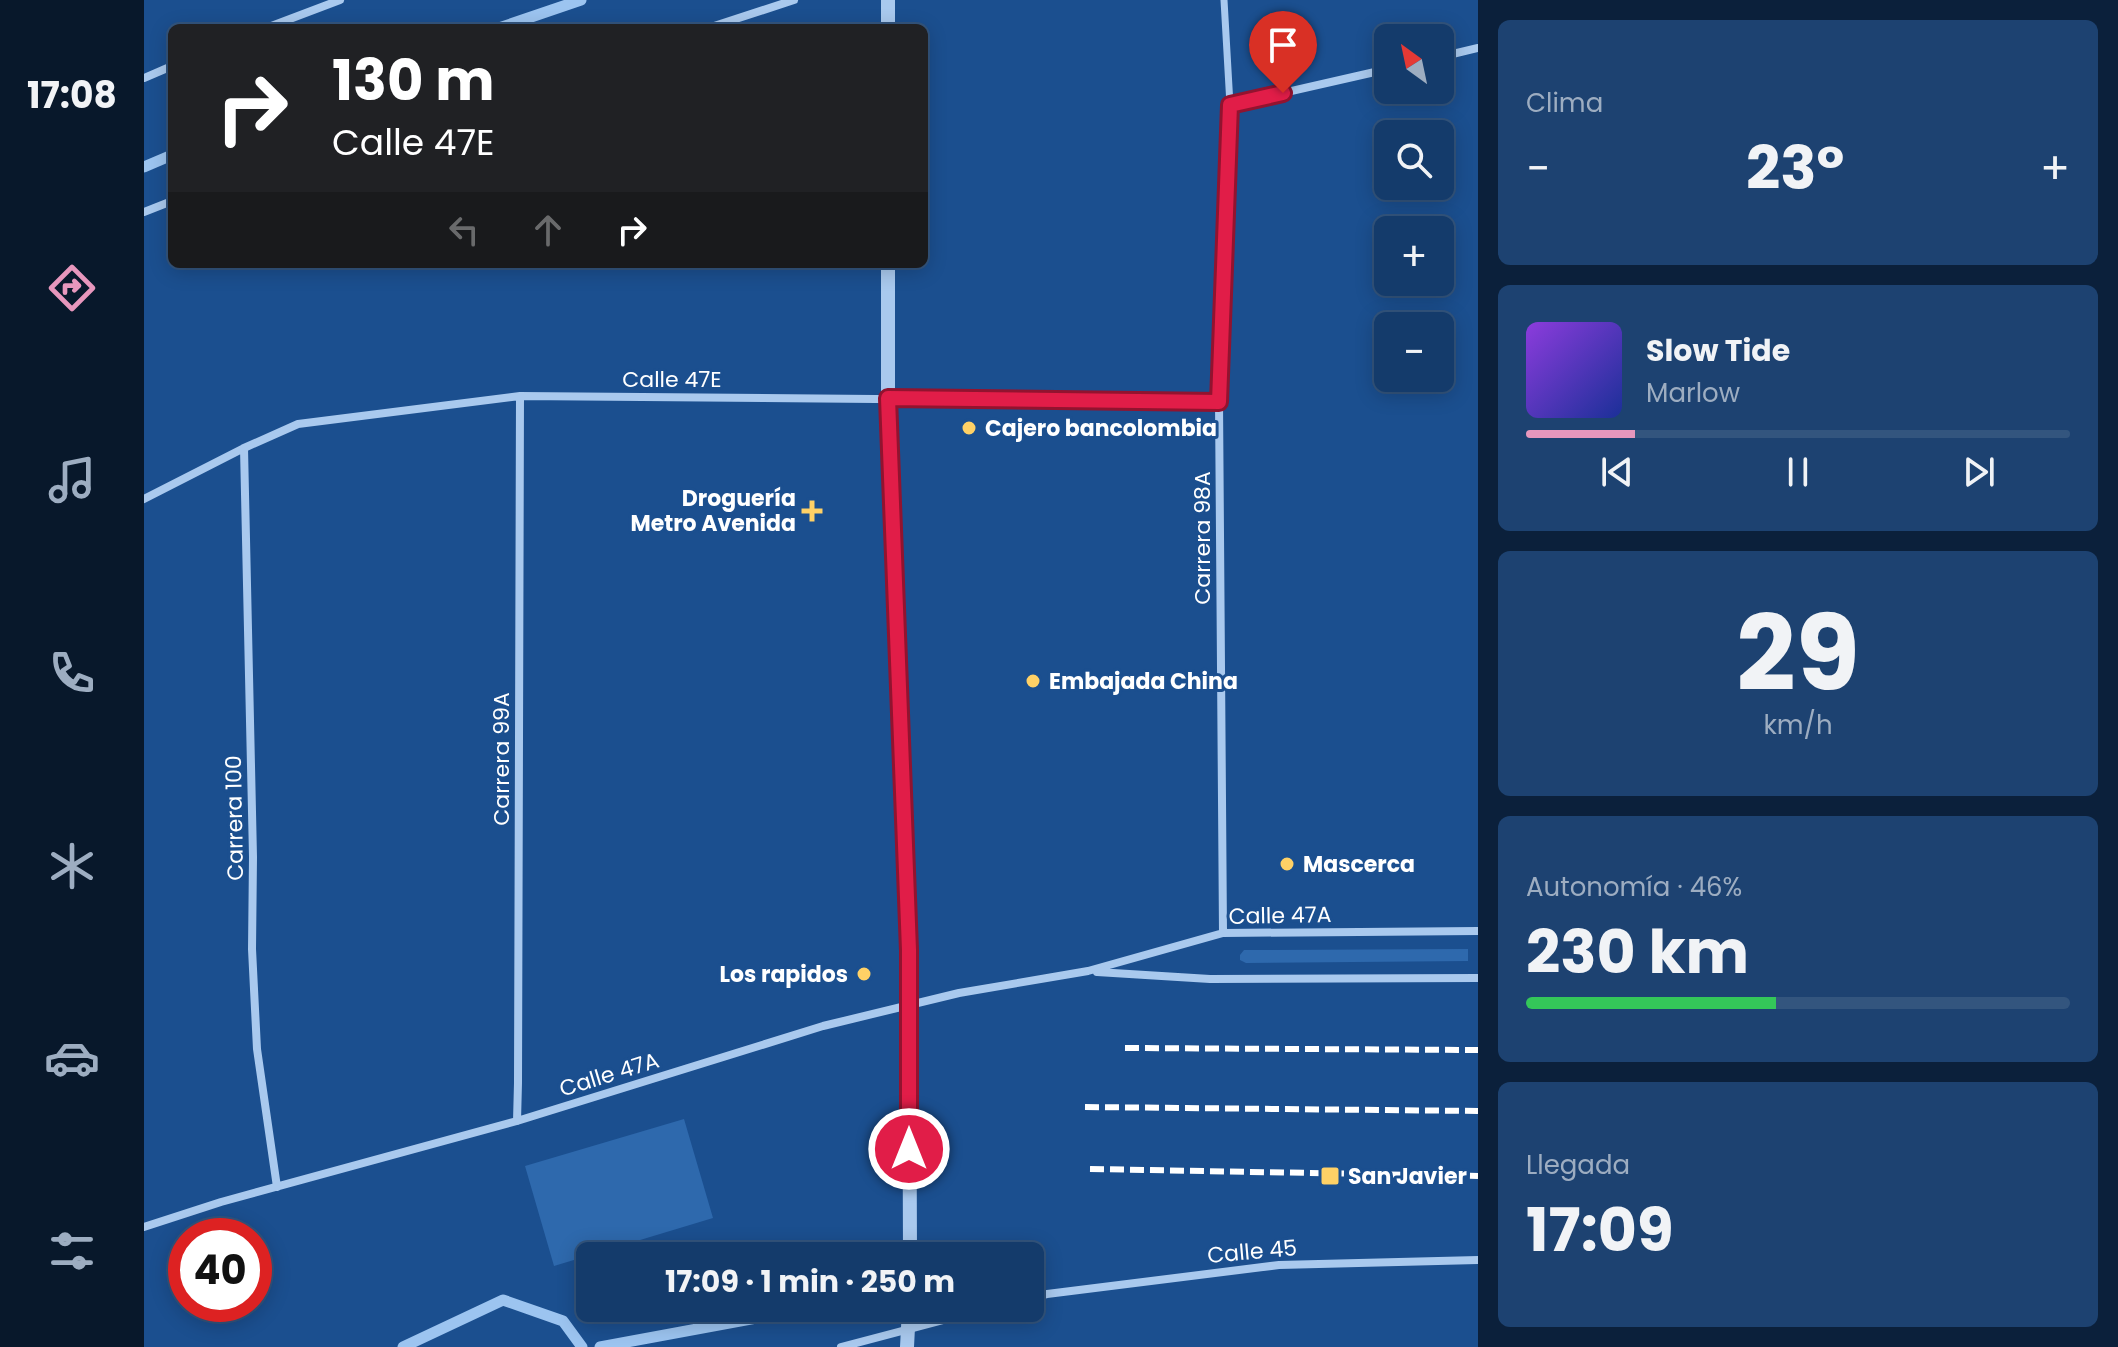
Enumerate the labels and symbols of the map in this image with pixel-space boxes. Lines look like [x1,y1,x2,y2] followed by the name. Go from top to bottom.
[1249,11,1317,93] pin
[1374,24,1454,104] north arrow
[622,364,722,395] street label: Calle 47E
[985,413,1217,444] place label: Cajero bancolombia
[960,419,978,437] marker: Cajero bancolombia
[1187,471,1218,605] street label: Carrera 98A
[630,483,796,539] place label: Droguería Metro Avenida
[803,502,821,520] marker: Droguería Metro Avenida
[1049,666,1238,697] place label: Embajada China
[1024,672,1042,690] marker: Embajada China
[486,692,517,826] street label: Carrera 99A
[218,755,251,881] street label: Carrera 100
[1303,849,1415,880] place label: Mascerca
[1278,855,1296,873] marker: Mascerca
[1228,899,1332,932] street label: Calle 47A
[720,959,848,990] place label: Los rapidos
[855,965,873,983] marker: Los rapidos
[555,1045,663,1104] street label: Calle 47A
[867,1107,951,1191] position arrow
[1348,1161,1467,1192] place label: San Javier
[1319,1165,1341,1187] marker: San Javier
[168,1218,272,1322] speed limit sign: 40
[1206,1232,1298,1271] street label: Calle 45

